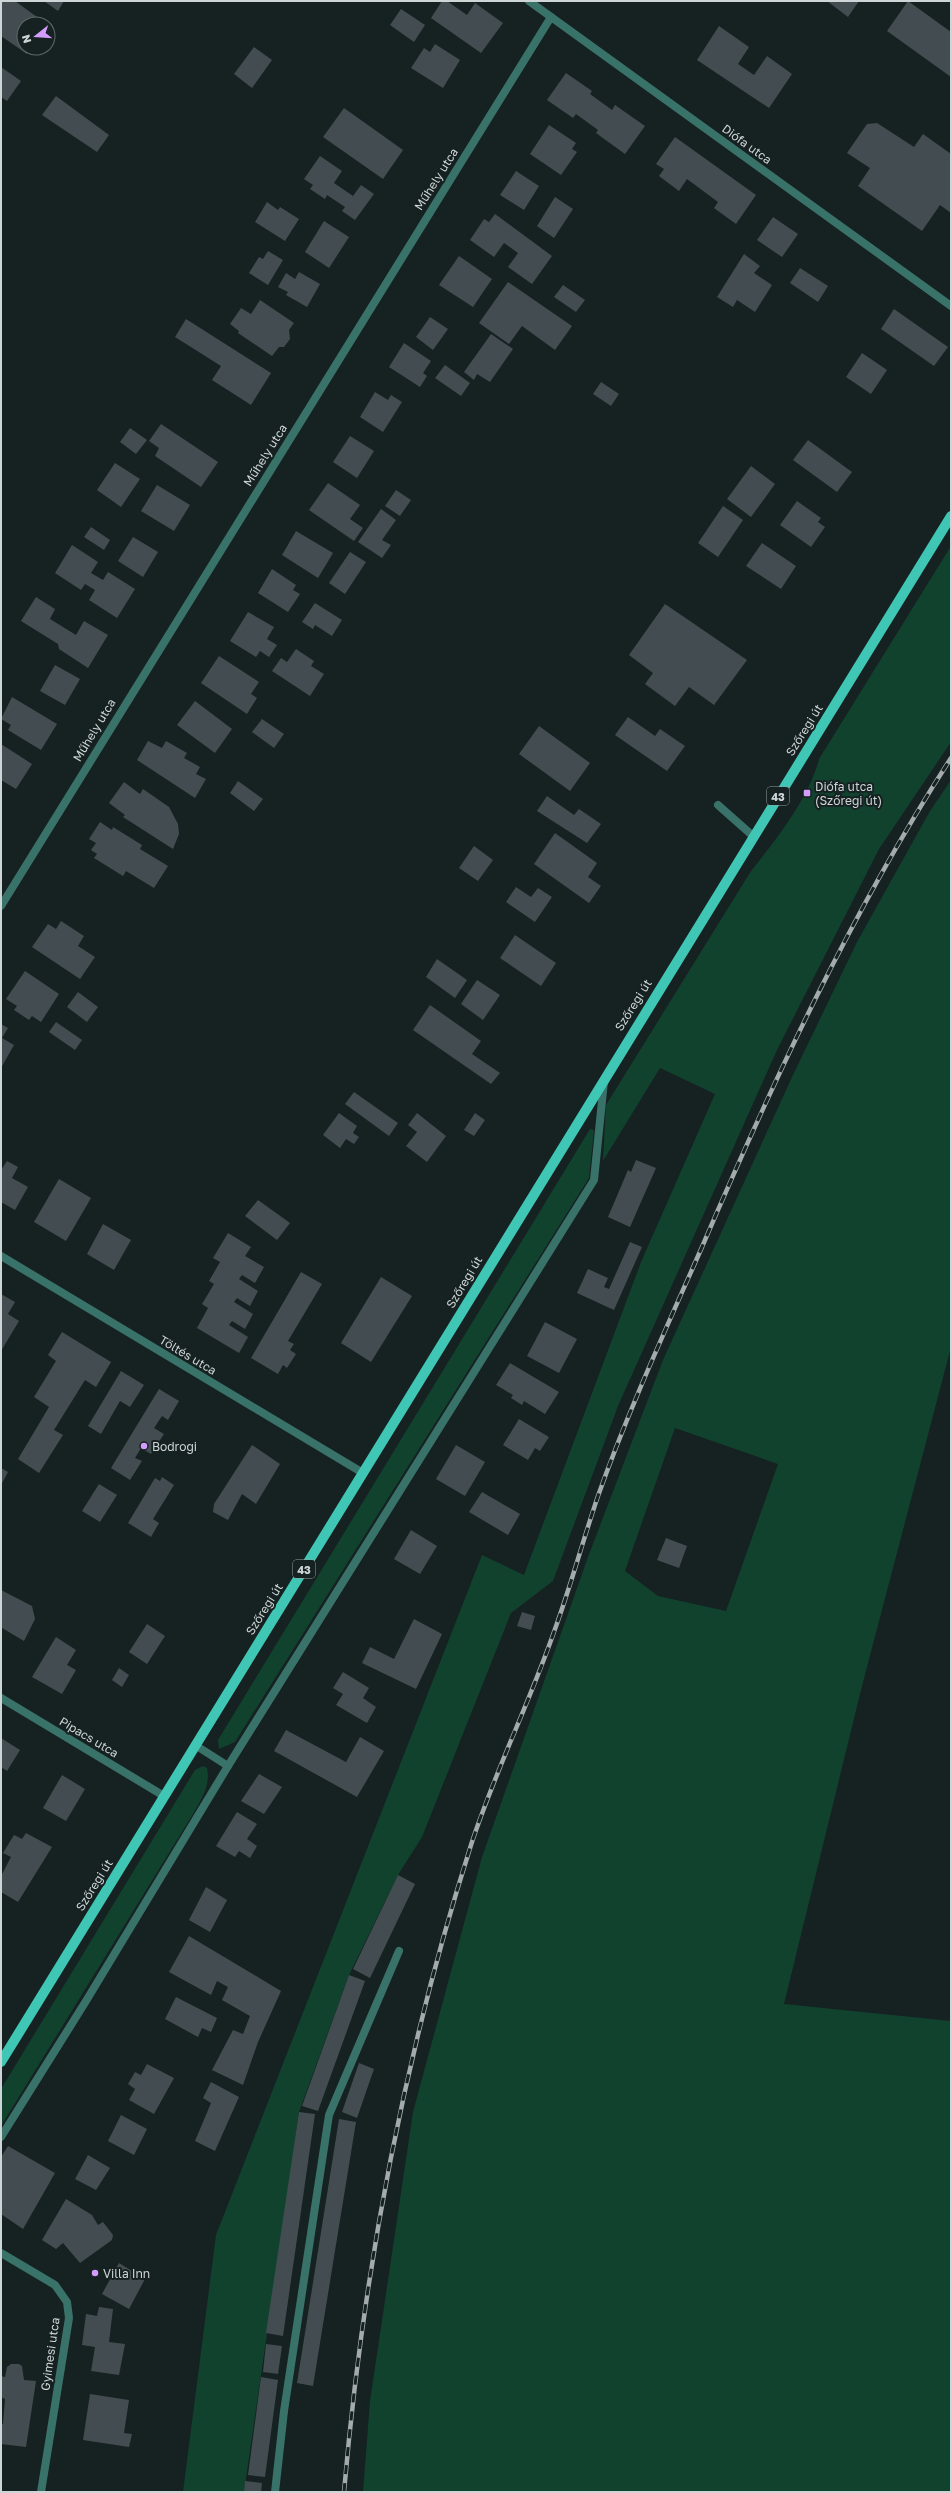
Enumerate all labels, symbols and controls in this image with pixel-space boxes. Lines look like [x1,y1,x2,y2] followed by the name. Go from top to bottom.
[16,16,56,56] north arrow
[19,33,33,45] text: N
[719,121,775,167] street label: Diófa utca
[411,145,461,213] street label: Műhely utca
[240,421,290,489] street label: Műhely utca
[69,696,119,764] street label: Műhely utca
[782,701,826,759] street label: Szőregi út
[815,779,882,808] place label: Diófa utca (Szőregi út)
[767,787,789,805] road number: 43
[802,788,812,798] marker: Diófa utca (Szőregi út)
[611,976,655,1034] street label: Szőregi út
[443,1253,485,1311] street label: Szőregi út
[157,1332,219,1378] street label: Töltés utca
[152,1439,197,1454] place label: Bodrogi
[139,1441,149,1451] marker: Bodrogi
[293,1560,315,1578] road number: 43
[242,1580,286,1638] street label: Szőregi út
[57,1713,121,1761] street label: Pipacs utca
[72,1856,116,1914] street label: Szőregi út
[103,2266,150,2281] place label: Villa Inn
[90,2268,100,2278] marker: Villa Inn
[37,2316,63,2392] street label: Gyimesi utca

